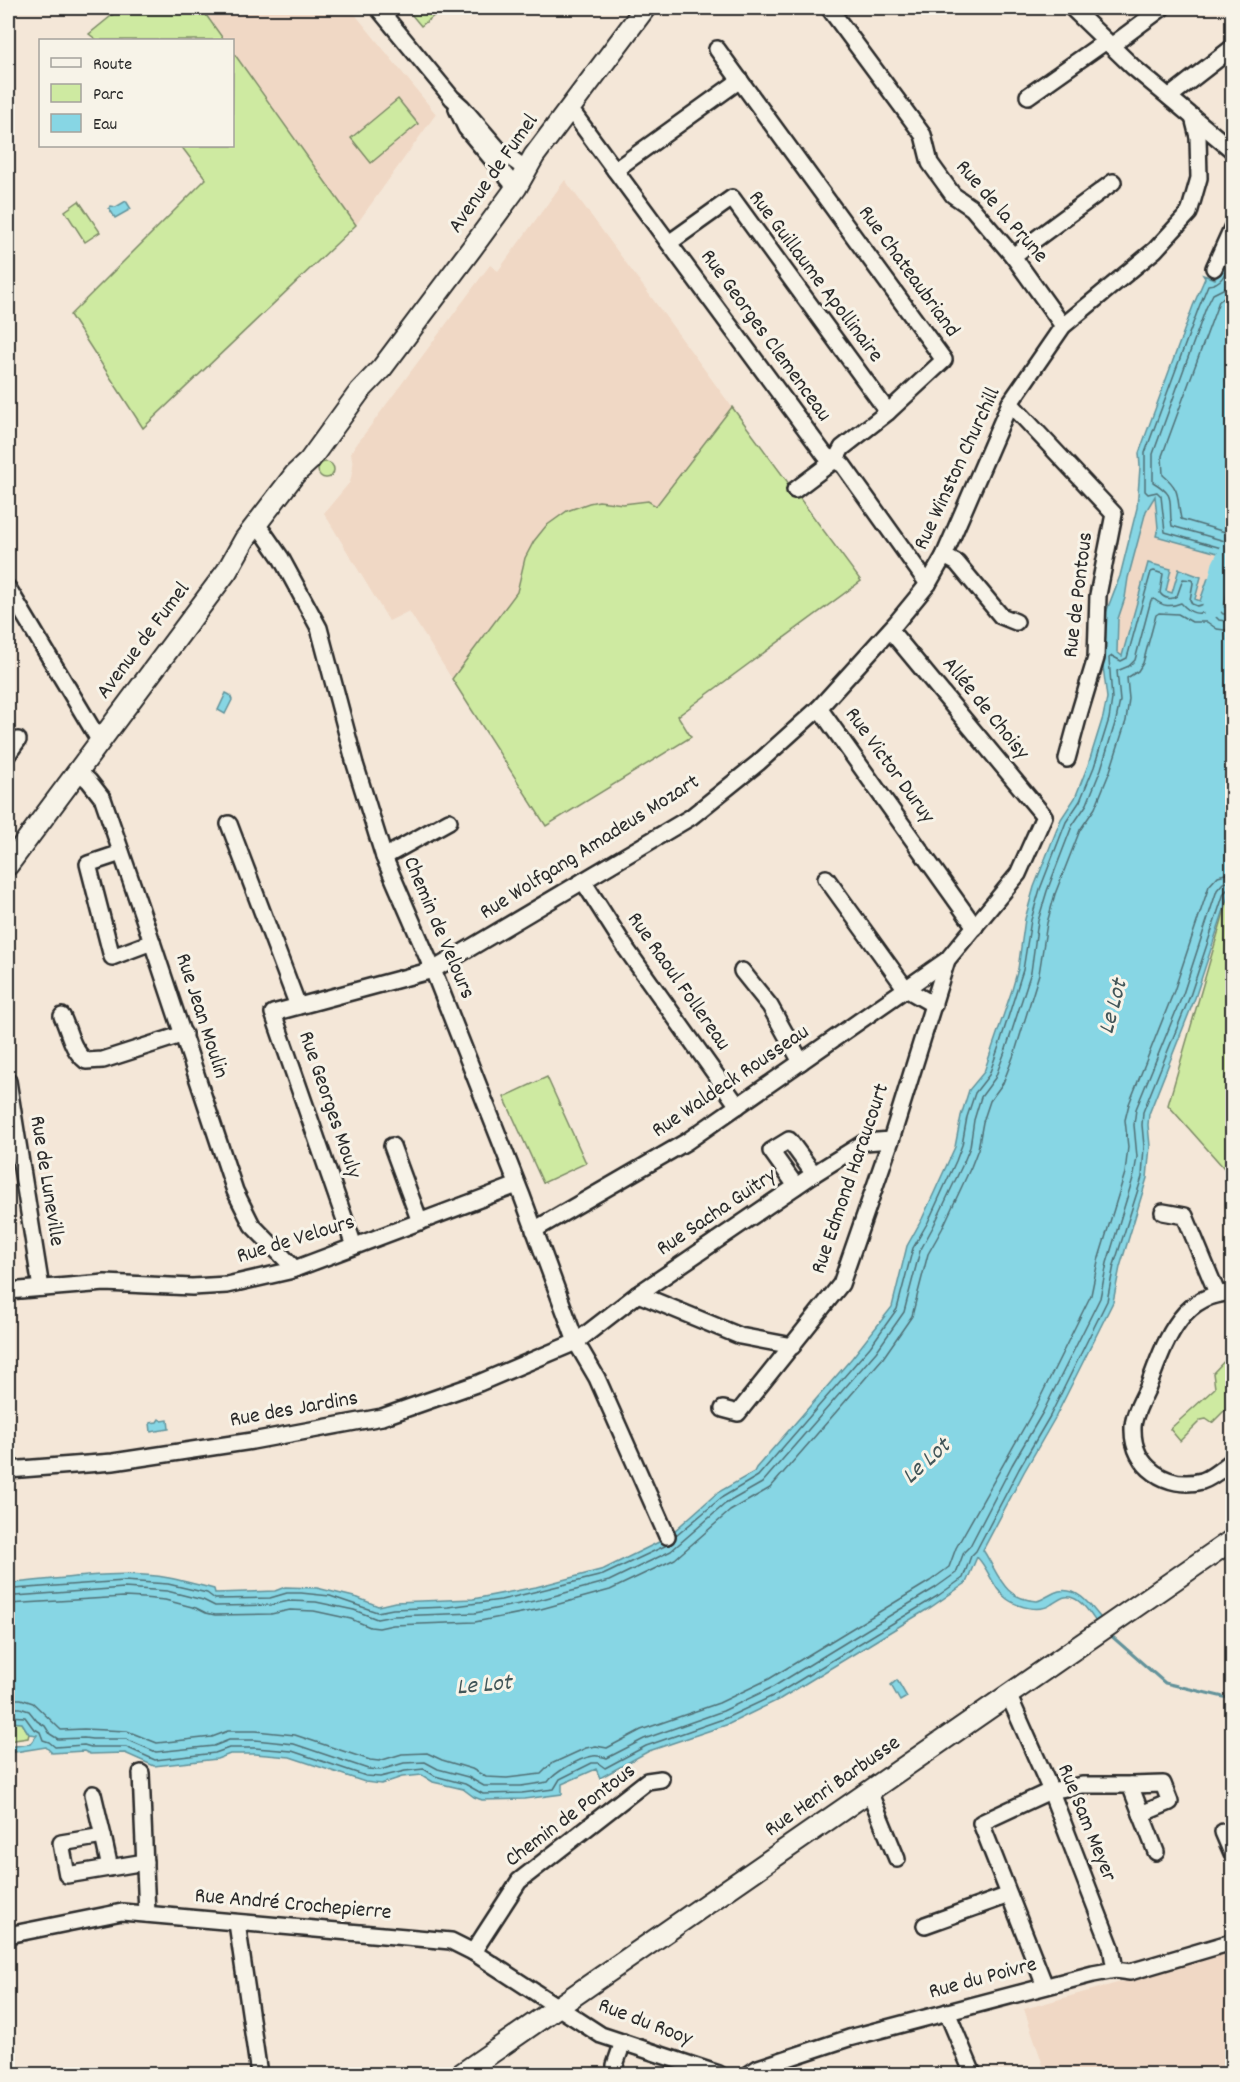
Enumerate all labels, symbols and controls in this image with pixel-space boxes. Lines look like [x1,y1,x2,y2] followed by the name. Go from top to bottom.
[39,39,234,147] legend
[93,53,132,78] text: Route
[93,83,124,108] text: Parc
[441,108,547,240] street label: Avenue de Fumel
[93,113,117,138] text: Eau
[947,154,1055,270] street label: Rue de la Prune
[740,184,890,370] street label: Rue Guillaume Apollinaire
[850,200,966,344] street label: Rue Chateaubriand
[692,243,838,429] street label: Rue Georges Clemenceau
[907,383,1009,555] street label: Rue Winston Churchill
[1056,530,1102,660] street label: Rue de Pontous
[90,576,198,706] street label: Avenue de Fumel
[934,651,1037,768] street label: Allée de Choisy
[836,702,942,831] street label: Rue Victor Duruy
[474,768,706,928] street label: Rue Wolfgang Amadeus Mozart
[394,852,482,1004] street label: Chemin de Velours
[619,906,737,1058] street label: Rue Raoul Follereau
[166,950,236,1082] street label: Rue Jean Moulin
[1090,974,1138,1038] water label: Le Lot
[646,1018,816,1146] street label: Rue Waldeck Rousseau
[289,1027,369,1184] street label: Rue Georges Mouly
[804,1080,898,1278] street label: Rue Edmond Haraucourt
[20,1114,72,1248] street label: Rue de Luneville
[651,1161,784,1265] street label: Rue Sacha Guitry
[233,1207,359,1273] street label: Rue de Velours
[228,1383,360,1437] street label: Rue des Jardins
[895,1429,960,1493] water label: Le Lot
[455,1666,515,1705] water label: Le Lot
[759,1729,907,1845] street label: Rue Henri Barbusse
[499,1756,643,1876] street label: Chemin de Pontous
[1048,1760,1124,1887] street label: Rue Sam Meyer
[193,1881,393,1929] street label: Rue André Crochepierre
[926,1950,1040,2008] street label: Rue du Poivre
[593,1991,698,2056] street label: Rue du Rooy

